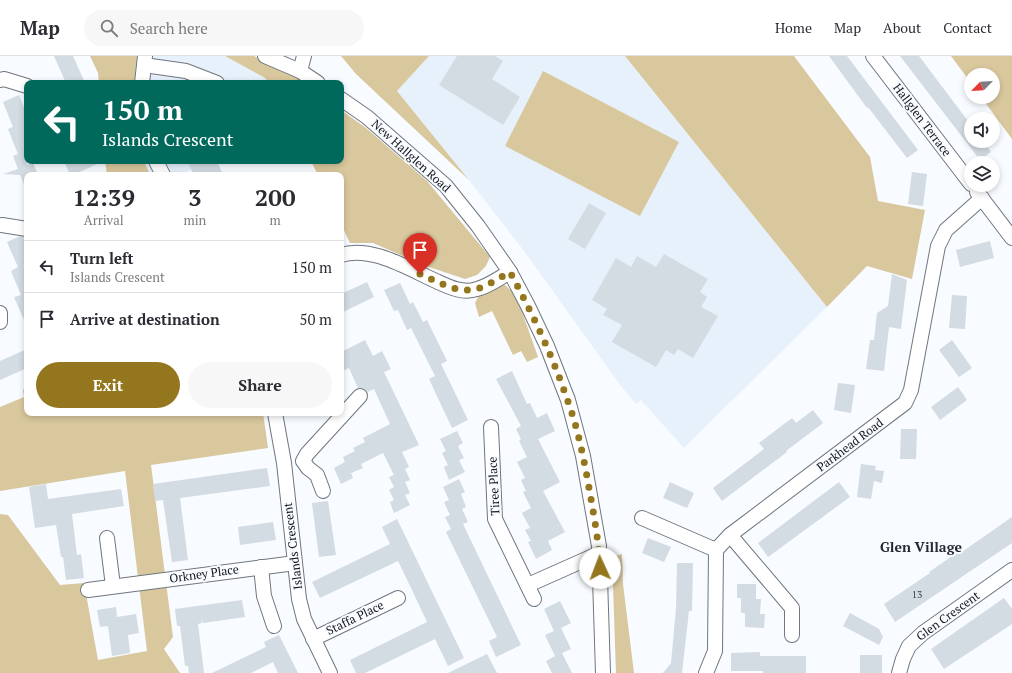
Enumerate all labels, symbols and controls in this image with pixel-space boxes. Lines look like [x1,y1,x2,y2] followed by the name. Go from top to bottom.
[84,10,364,46] search box
[20,15,60,40] text: Map
[98,17,120,39] icon: search
[130,18,208,38] text: Search here
[775,18,812,37] text: Home
[834,18,861,37] text: Map
[883,18,921,37] text: About
[943,18,992,37] text: Contact
[964,68,1000,104] north arrow
[964,68,1000,192] map controls
[890,80,955,159] street label: Hallglen Terrace
[102,91,183,128] text: 150 m
[36,96,88,148] icon: left
[964,112,1000,148] button: sound
[369,116,454,195] street label: New Hallglen Road
[102,127,233,151] text: Islands Crescent
[964,156,1000,192] button: layers
[72,181,135,213] text: 12:39
[188,181,202,213] text: 3
[255,181,295,213] text: 200
[84,211,124,229] text: Arrival
[183,211,206,229] text: min
[270,211,281,229] text: m
[403,233,437,274] pin
[409,239,431,261] icon: arrive
[70,248,134,268] text: Turn left
[36,256,58,278] icon: left
[291,257,332,277] text: 150 m
[70,268,165,286] text: Islands Crescent
[36,308,58,330] icon: arrive
[70,309,220,329] text: Arrive at destination
[299,309,332,329] text: 50 m
[36,362,180,408] button: Exit
[188,362,332,408] button: Share
[813,414,886,475] street label: Parkhead Road
[484,456,503,516] street label: Tiree Place
[280,501,305,590] street label: Islands Crescent
[880,537,963,556] district label: Glen Village
[579,547,621,589] position arrow
[168,561,240,586] street label: Orkney Place
[913,587,983,644] street label: Glen Crescent
[912,588,922,601] house number: 13
[323,597,386,638] street label: Staffa Place

